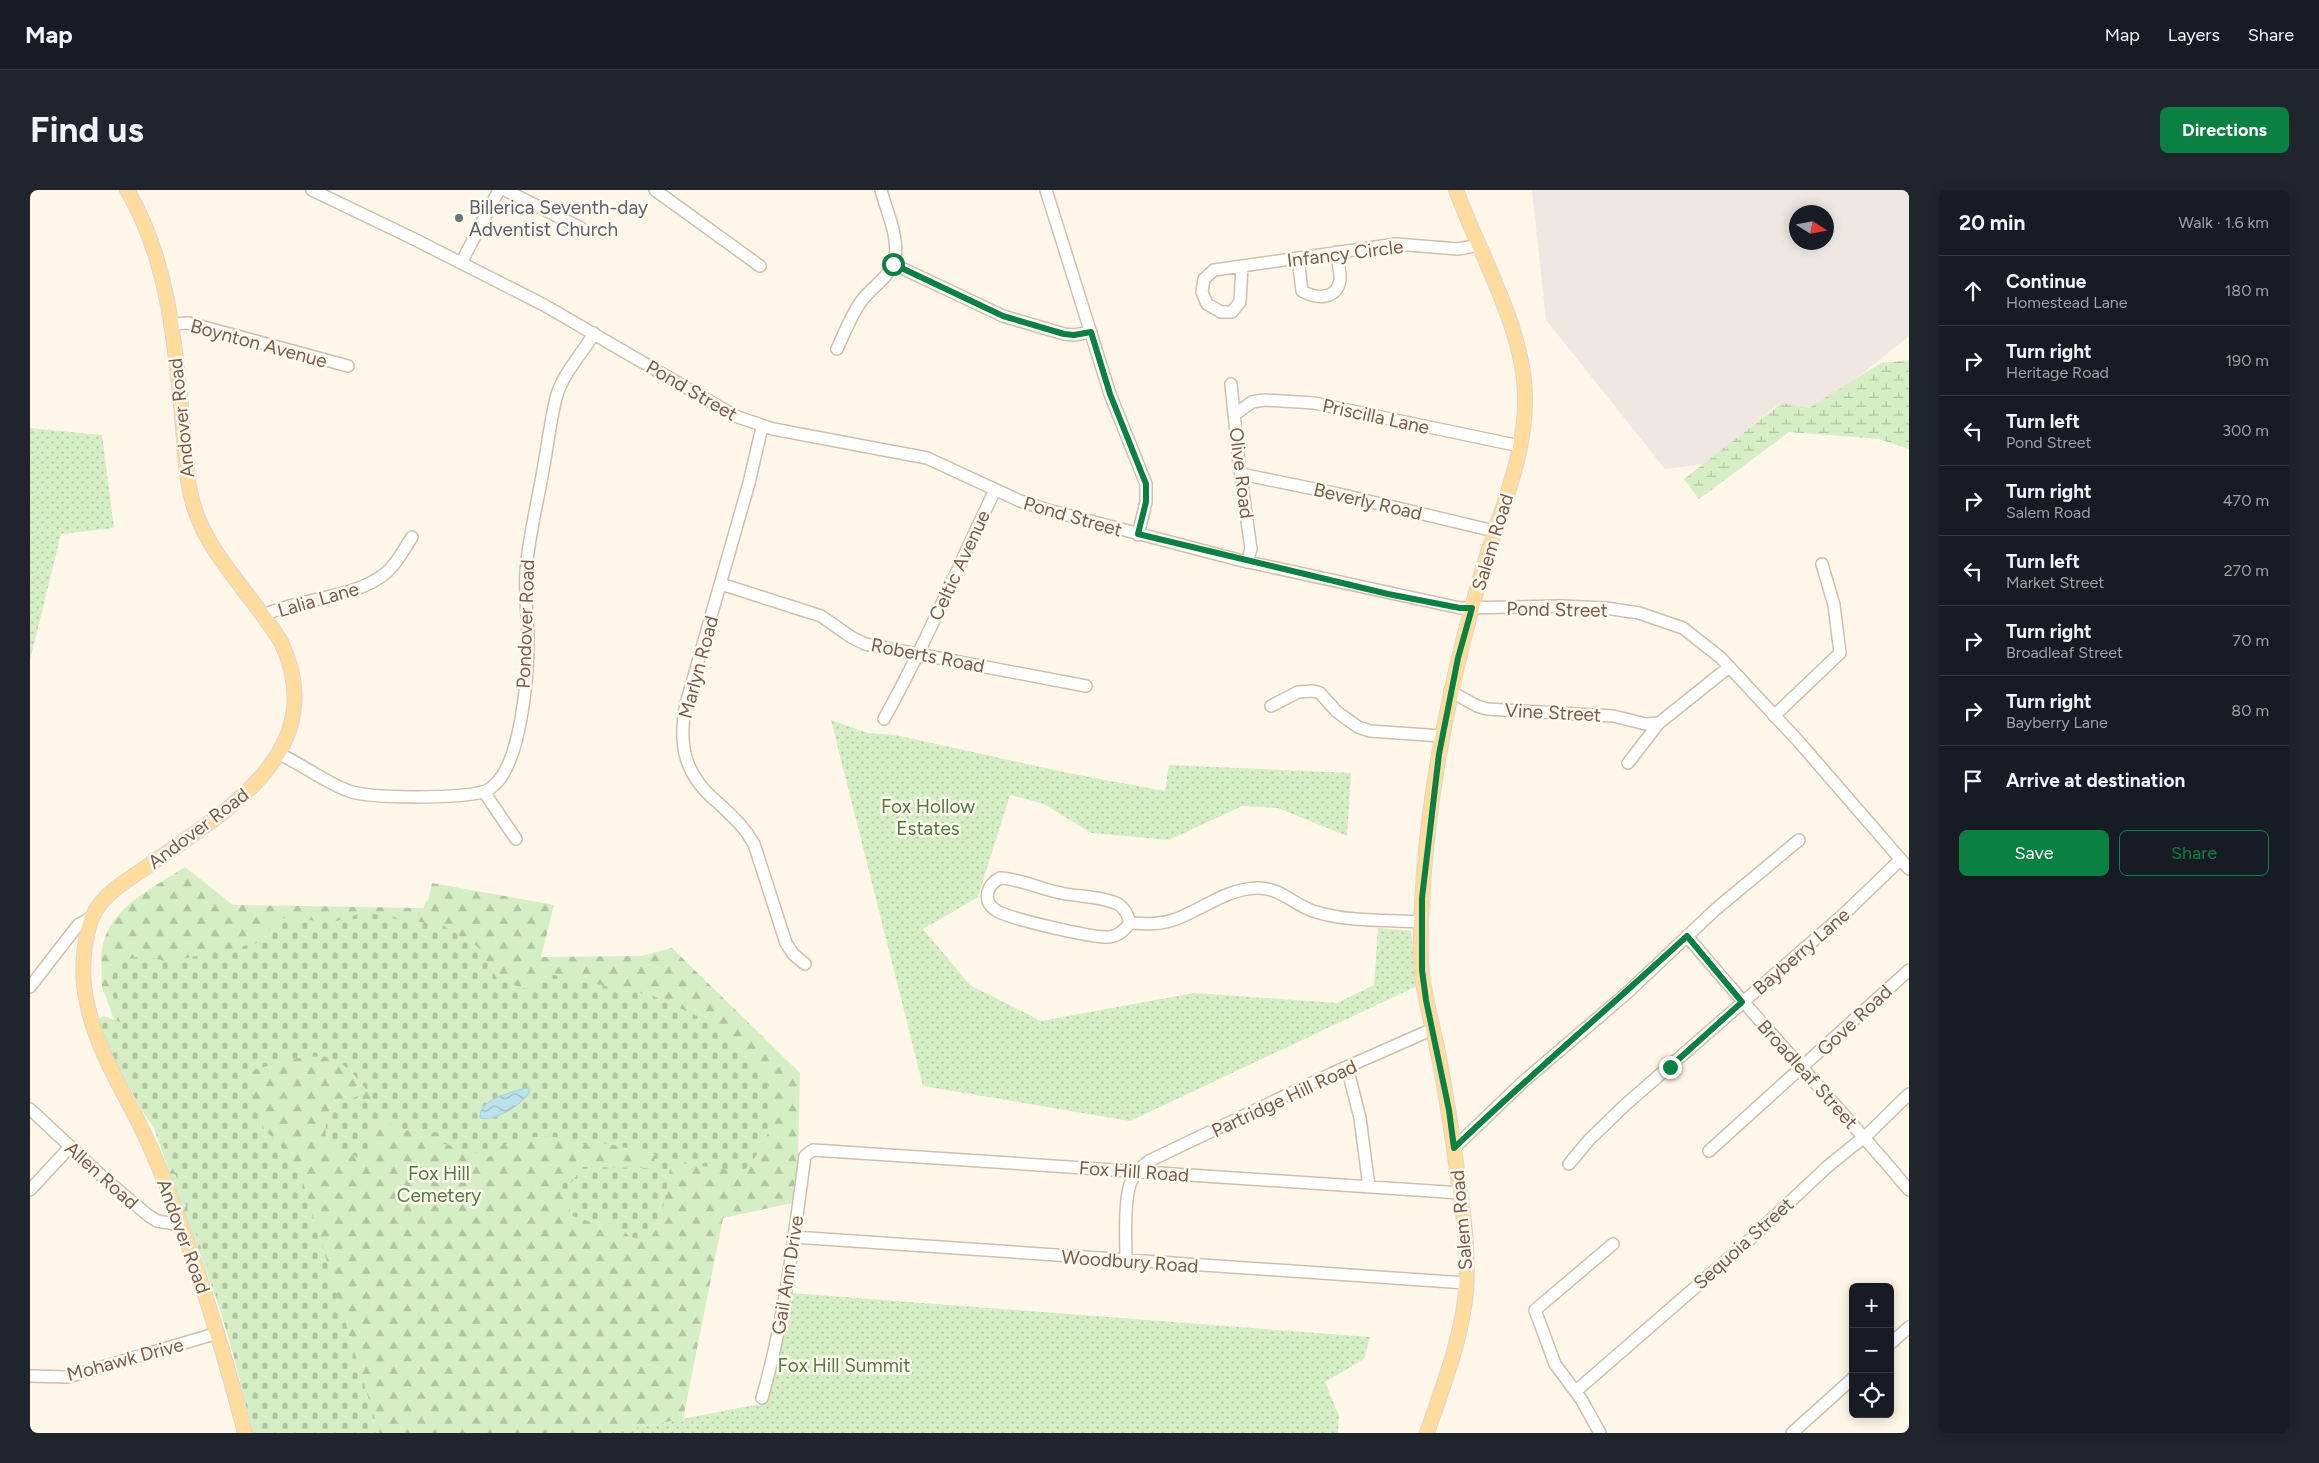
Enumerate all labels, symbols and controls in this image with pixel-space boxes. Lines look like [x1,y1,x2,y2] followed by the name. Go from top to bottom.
[25,20,73,49] text: Map
[2105,24,2140,46] text: Map
[2168,24,2220,46] text: Layers
[2248,24,2294,46] text: Share
[2160,107,2289,153] button: Directions
[30,109,144,151] text: Find us
[469,196,648,241] place label: Billerica Seventh-day Adventist Church
[1789,205,1834,250] north arrow
[1959,210,2026,235] text: 20 min
[453,212,465,224] marker: Billerica Seventh-day Adventist Church
[2179,213,2269,232] text: Walk · 1.6 km
[1286,235,1405,272] street label: Infancy Circle
[882,253,905,276] route start
[2006,270,2086,293] text: Continue
[1959,277,1987,305] icon: ahead
[2225,281,2269,300] text: 180 m
[2006,293,2127,312] text: Homestead Lane
[188,314,330,373] street label: Boynton Avenue
[2006,340,2092,363] text: Turn right
[1959,347,1987,375] icon: right
[2226,351,2269,370] text: 190 m
[642,355,741,426] street label: Pond Street
[164,357,199,479] street label: Andover Road
[2006,363,2109,382] text: Heritage Road
[1320,394,1431,439] street label: Priscilla Lane
[2006,410,2080,433] text: Turn left
[1959,417,1987,445] icon: left
[2222,421,2269,440] text: 300 m
[1224,426,1259,520] street label: Olive Road
[2006,433,2091,452] text: Pond Street
[1311,478,1424,525] street label: Beverly Road
[2006,480,2092,503] text: Turn right
[1959,487,1987,515] icon: right
[1021,491,1125,542] street label: Pond Street
[1467,491,1518,594] street label: Salem Road
[2223,491,2269,510] text: 470 m
[2006,503,2091,522] text: Salem Road
[924,506,995,624] street label: Celtic Avenue
[2006,550,2080,573] text: Turn left
[1959,557,1987,585] icon: left
[512,559,539,689] street label: Pondover Road
[2224,561,2269,580] text: 270 m
[2006,573,2104,592] text: Market Street
[275,577,361,622] street label: Lalia Lane
[1506,597,1608,622] street label: Pond Street
[674,613,723,721] street label: Marlyn Road
[2006,620,2092,643] text: Turn right
[1959,627,1987,655] icon: right
[2233,631,2269,650] text: 70 m
[869,633,987,678] street label: Roberts Road
[2006,643,2123,662] text: Broadleaf Street
[2006,690,2092,713] text: Turn right
[1959,697,1987,725] icon: right
[1504,698,1602,727] street label: Vine Street
[2231,701,2269,720] text: 80 m
[2006,713,2108,732] text: Bayberry Lane
[1959,767,1987,795] icon: arrive
[2006,769,2185,792] text: Arrive at destination
[143,783,253,874] street label: Andover Road
[881,795,975,840] park label: Fox Hollow Estates
[1959,830,2109,876] button: Save
[2119,830,2269,876] button: Share
[1748,903,1854,1000] street label: Bayberry Lane
[1812,980,1896,1061] street label: Gove Road
[1753,1015,1863,1134] street label: Broadleaf Street
[1208,1055,1361,1142] street label: Partridge Hill Road
[1659,1056,1682,1079] route end
[60,1137,143,1214] street label: Allen Road
[1078,1156,1190,1187] street label: Fox Hill Road
[397,1162,481,1207] park label: Fox Hill Cemetery
[1446,1169,1477,1271] street label: Salem Road
[152,1176,215,1297] street label: Andover Road
[1689,1192,1798,1294] street label: Sequoia Street
[767,1214,808,1336] street label: Gail Ann Drive
[1061,1245,1199,1278] street label: Woodbury Road
[1849,1283,1894,1418] map controls
[1849,1283,1894,1328] button: +
[1849,1328,1894,1373] button: −
[64,1333,186,1386] street label: Mohawk Drive
[778,1354,910,1377] park label: Fox Hill Summit
[1849,1373,1894,1418] button: locate

